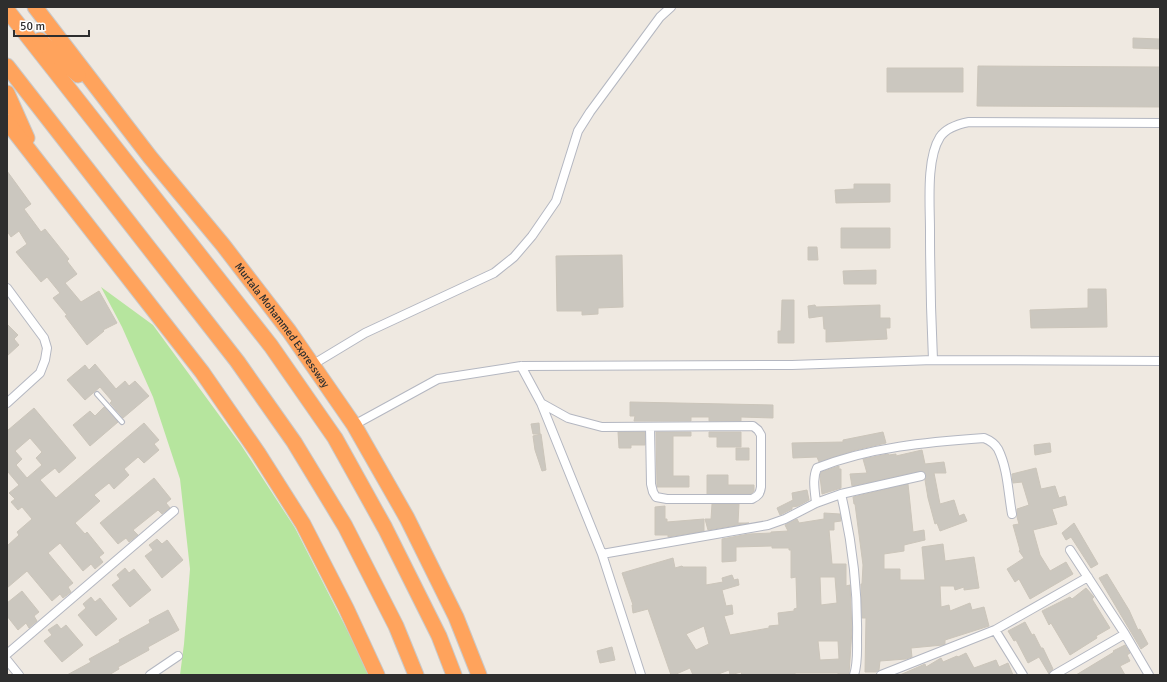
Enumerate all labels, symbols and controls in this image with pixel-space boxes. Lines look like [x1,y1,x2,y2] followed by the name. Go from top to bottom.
[14,12,89,38] scale bar
[20,19,45,34] text: 50 m
[232,260,333,391] street label: Murtala Mohammed Expressway

